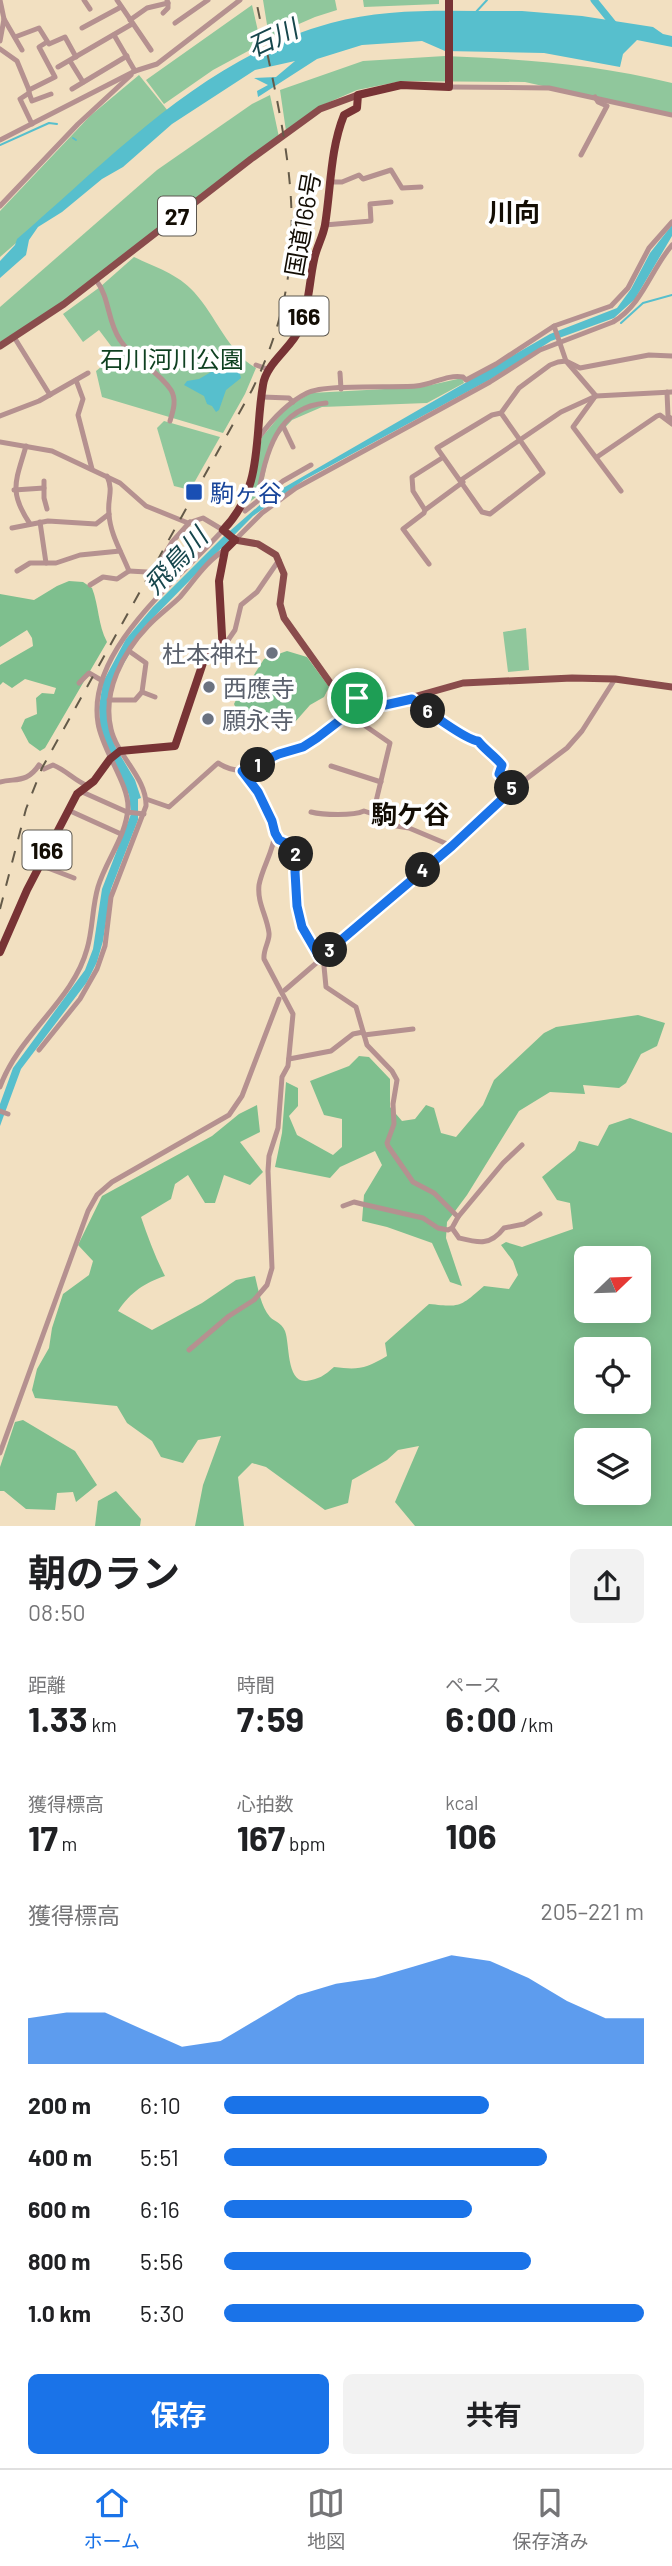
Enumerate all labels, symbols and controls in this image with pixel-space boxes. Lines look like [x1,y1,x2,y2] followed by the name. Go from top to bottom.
[242,11,305,62] water label: 石川
[279,170,325,278] street label: 国道166号
[158,196,196,236] road number: 27
[488,196,540,227] district label: 川向
[280,296,328,336] road number: 166
[100,344,244,373] park label: 石川河川公園
[210,478,282,507] place label: 駒ヶ谷
[184,482,204,502] marker: 駒ヶ谷
[137,519,215,599] water label: 飛鳥川
[162,639,258,668] place label: 杜本神社
[264,645,280,661] marker: 杜本神社
[327,668,387,728] pin
[223,673,295,702] place label: 西應寺
[201,679,217,695] marker: 西應寺
[338,679,376,717] icon: arrive
[410,694,446,728] pin: 6
[422,699,433,722] text: 6
[222,705,294,734] place label: 願永寺
[200,711,216,727] marker: 願永寺
[240,748,276,782] pin: 1
[254,753,261,776] text: 1
[494,770,530,806] pin: 5
[506,776,517,799] text: 5
[371,798,449,829] district label: 駒ケ谷
[22,830,72,870] road number: 166
[278,836,314,872] pin: 2
[290,842,301,865] text: 2
[406,852,440,888] pin: 4
[417,858,428,881] text: 4
[312,932,348,968] pin: 3
[324,938,335,961] text: 3
[574,1246,651,1323] north arrow
[574,1246,651,1505] map controls
[574,1337,651,1414] button: locate
[574,1428,651,1505] button: layers
[28,1549,180,1595] text: 朝のラン
[570,1549,644,1623] button: share
[28,1598,86,1626] text: 08:50
[28,1673,66,1696] text: 距離
[237,1673,275,1696] text: 時間
[445,1673,501,1696] text: ペース
[28,1697,88,1739] text: 1.33
[237,1697,304,1739] text: 7:59
[445,1697,517,1739] text: 6:00
[88,1713,117,1736] text: km
[517,1713,553,1736] text: /km
[445,1791,478,1814] text: kcal
[28,1792,104,1815] text: 獲得標高
[237,1792,294,1815] text: 心拍数
[445,1814,496,1856] text: 106
[28,1816,58,1858] text: 17
[237,1816,285,1858] text: 167
[58,1832,77,1855] text: m
[285,1832,326,1855] text: bpm
[540,1897,644,1925] text: 205–221 m
[28,1901,120,1929] text: 獲得標高
[28,2091,91,2119] text: 200 m
[140,2091,181,2119] text: 6:10
[28,2143,92,2171] text: 400 m
[140,2143,179,2171] text: 5:51
[28,2195,90,2223] text: 600 m
[140,2195,180,2223] text: 6:16
[28,2247,90,2275] text: 800 m
[140,2247,183,2275] text: 5:56
[28,2299,91,2327] text: 1.0 km
[140,2299,184,2327] text: 5:30
[28,2374,329,2454] button: 保存
[343,2374,644,2454] button: 共有
[84,2484,140,2553] tab: ホーム
[307,2484,345,2553] tab: 地図
[512,2484,588,2553] tab: 保存済み

